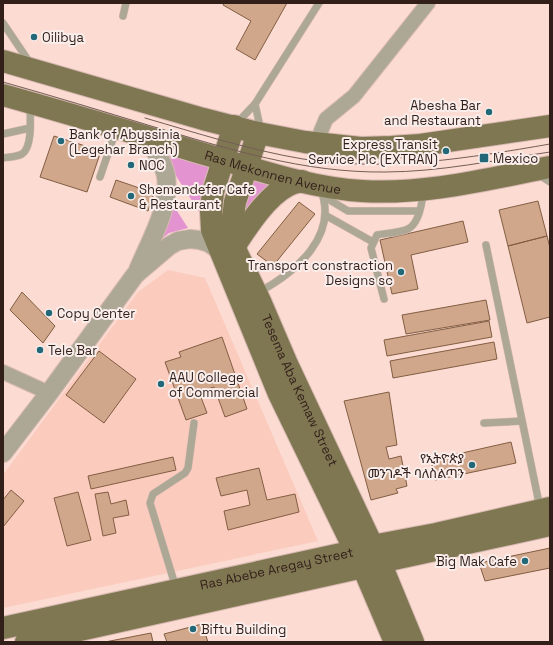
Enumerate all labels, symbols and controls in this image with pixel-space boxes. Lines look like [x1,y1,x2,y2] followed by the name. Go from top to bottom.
[42,29,85,46] place label: Oilibya
[29,32,39,42] marker: Oilibya
[384,97,481,129] place label: Abesha Bar and Restaurant
[484,107,494,117] marker: Abesha Bar and Restaurant
[69,126,181,158] place label: Bank of Abyssinia (Legehar Branch)
[56,136,66,146] marker: Bank of Abyssinia (Legehar Branch)
[308,136,438,168] place label: Express Transit Service Plc (EXTRAN)
[203,146,342,198] street label: Ras Mekonnen Avenue
[441,146,451,156] marker: Express Transit Service Plc (EXTRAN)
[493,150,538,167] place label: Mexico
[478,152,490,164] marker: Mexico
[139,157,165,174] place label: NOC
[126,160,136,170] marker: NOC
[139,181,255,213] place label: Shemendefer Cafe & Restaurant
[126,191,136,201] marker: Shemendefer Cafe & Restaurant
[248,257,393,289] place label: Transport constraction Designs sc
[396,267,406,277] marker: Transport constraction Designs sc
[57,305,135,322] place label: Copy Center
[44,308,54,318] marker: Copy Center
[258,312,342,469] street label: Tesema Aba Kemaw Street
[48,342,97,359] place label: Tele Bar
[35,345,45,355] marker: Tele Bar
[169,369,259,401] place label: AAU College of Commercial
[156,379,166,389] marker: AAU College of Commercial
[368,450,465,482] place label: የኢትዮጵያ መንገዶች ባለስልጣን
[467,460,477,470] marker: የኢትዮጵያ መንገዶች ባለስልጣን
[198,543,355,593] street label: Ras Abebe Aregay Street
[436,553,517,570] place label: Big Mak Cafe
[520,556,530,566] marker: Big Mak Cafe
[201,621,286,638] place label: Biftu Building
[188,624,198,634] marker: Biftu Building

